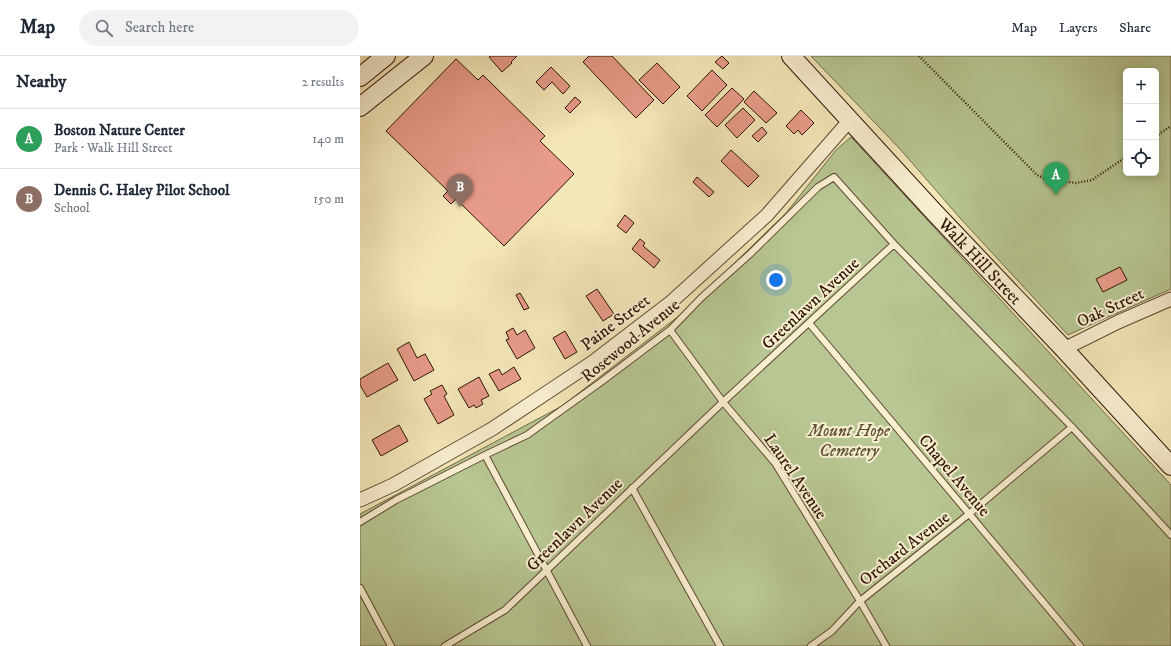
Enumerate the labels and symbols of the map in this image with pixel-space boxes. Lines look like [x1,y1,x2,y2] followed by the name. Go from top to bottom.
[1043,162,1069,195] pin: A
[447,174,473,207] pin: B
[933,213,1026,310] street label: Walk Hill Street
[757,253,864,355] street label: Greenlawn Avenue
[766,270,786,290] your location
[1073,283,1148,333] street label: Oak Street
[577,289,655,356] street label: Paine Street
[577,294,684,387] street label: Rosewood Avenue
[807,420,891,462] park label: Mount Hope Cemetery
[758,429,832,524] street label: Laurel Avenue
[913,430,995,521] street label: Chapel Avenue
[522,473,628,576] street label: Greenlawn Avenue
[855,507,954,591] street label: Orchard Avenue

